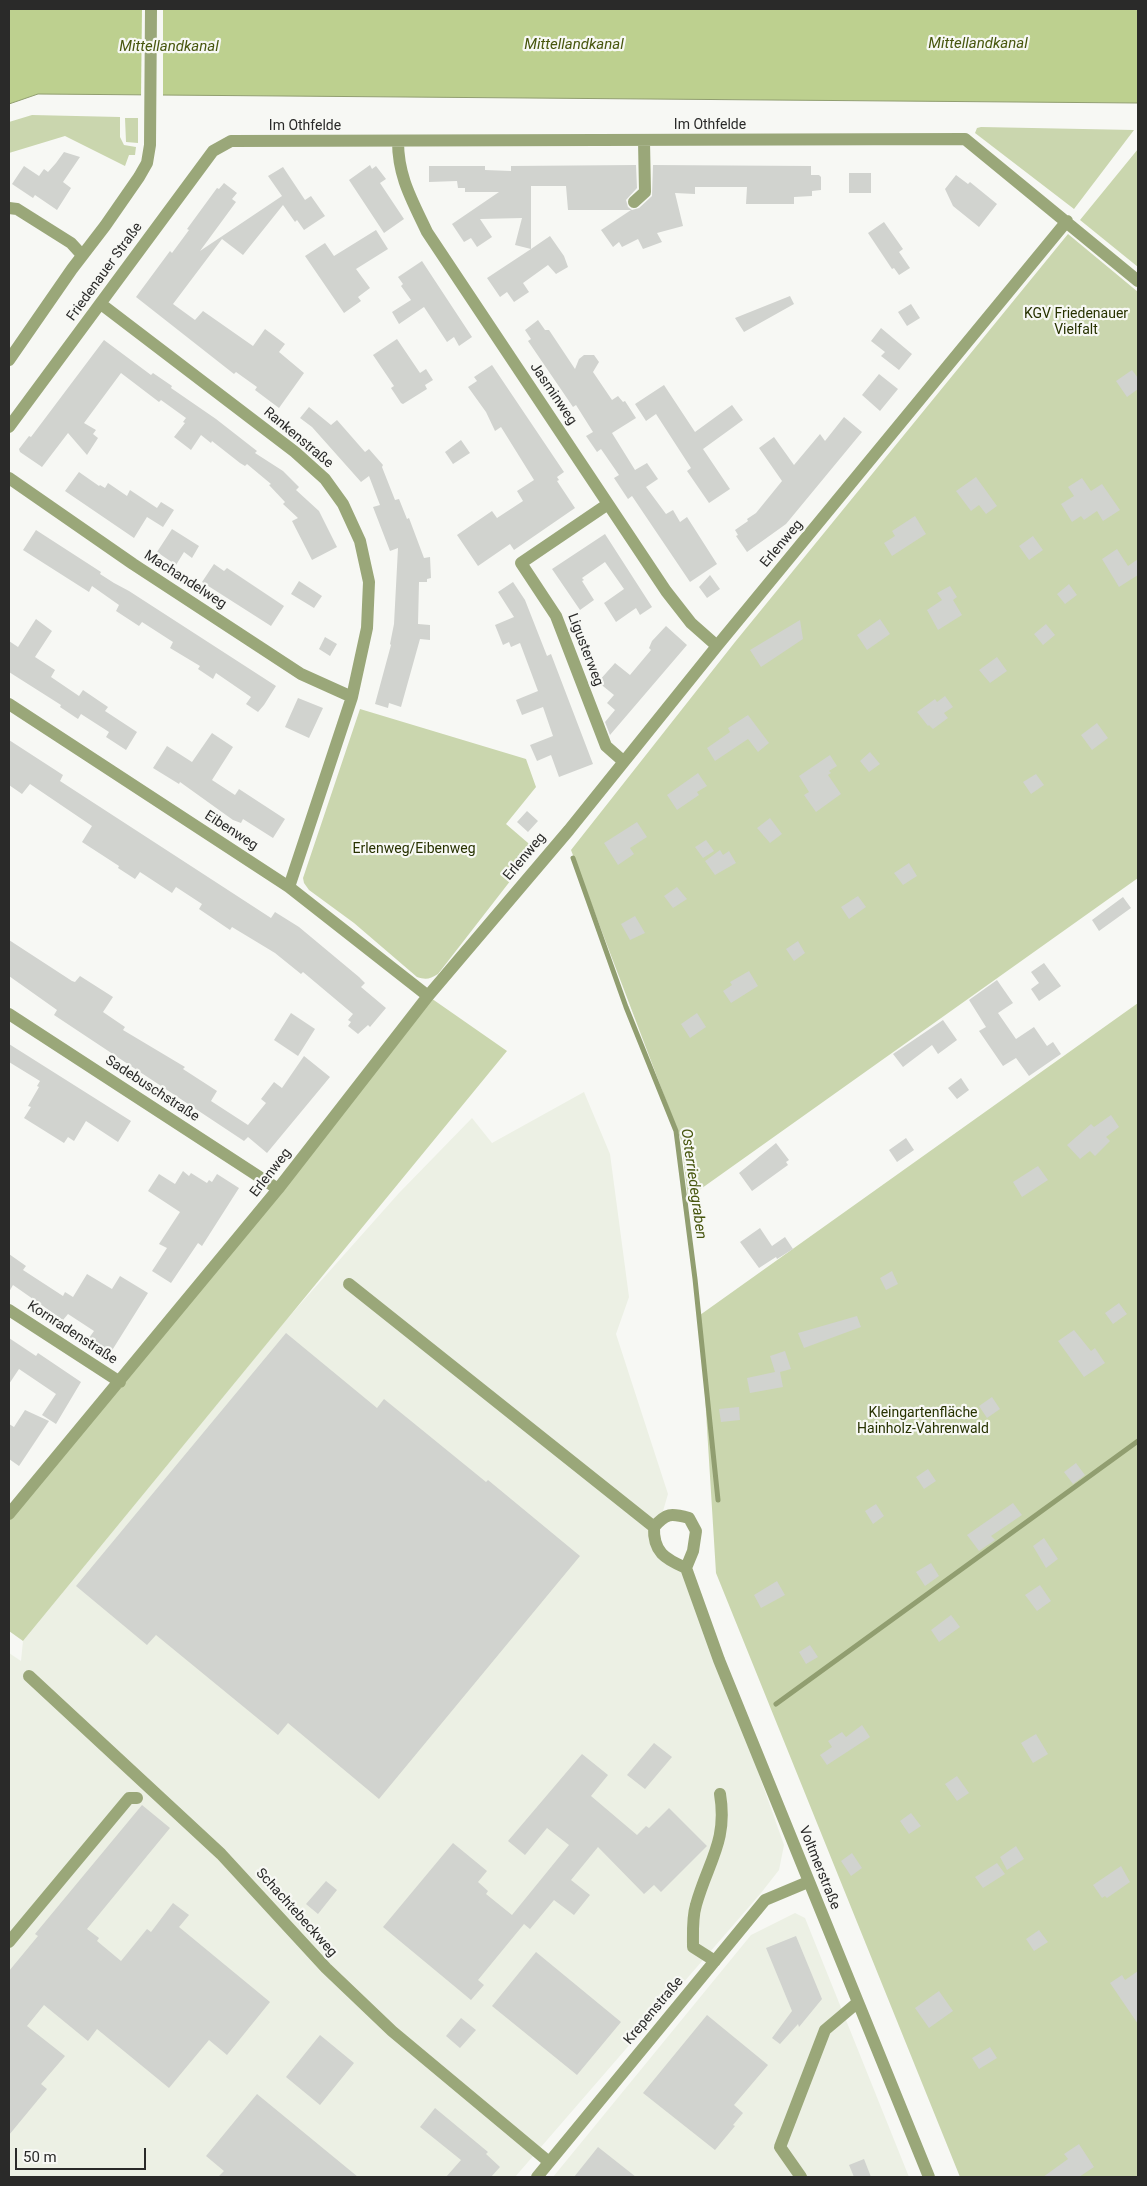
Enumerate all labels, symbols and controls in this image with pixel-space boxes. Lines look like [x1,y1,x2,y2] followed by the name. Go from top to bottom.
[928,35,1028,53] water label: Mittellandkanal
[524,36,624,54] water label: Mittellandkanal
[119,38,219,56] water label: Mittellandkanal
[674,117,746,133] street label: Im Othfelde
[269,118,341,134] street label: Im Othfelde
[64,219,146,325] street label: Friedenauer Straße
[1024,306,1128,338] park label: KGV Friedenauer Vielfalt
[526,360,580,428] street label: Jasminweg
[260,404,336,472] street label: Rankenstraße
[757,517,807,571] street label: Erlenweg
[141,547,229,613] street label: Machandelweg
[563,611,607,689] street label: Ligusterweg
[201,808,261,854] street label: Eibenweg
[500,830,550,884] street label: Erlenweg
[352,841,476,857] park label: Erlenweg/Eibenweg
[102,1052,202,1126] street label: Sadebuschstraße
[676,1127,710,1241] water label: Osterriedegraben
[247,1145,295,1201] street label: Erlenweg
[24,1298,120,1368] street label: Kornradenstraße
[857,1405,989,1438] park label: Kleingartenfläche Hainholz-Vahrenwald
[795,1824,843,1912] street label: Voltmerstraße
[252,1865,340,1961] street label: Schachtebeckweg
[621,1974,687,2048] street label: Krepenstraße
[18,2138,149,2170] scale bar
[23,2148,57,2166] text: 50 m

